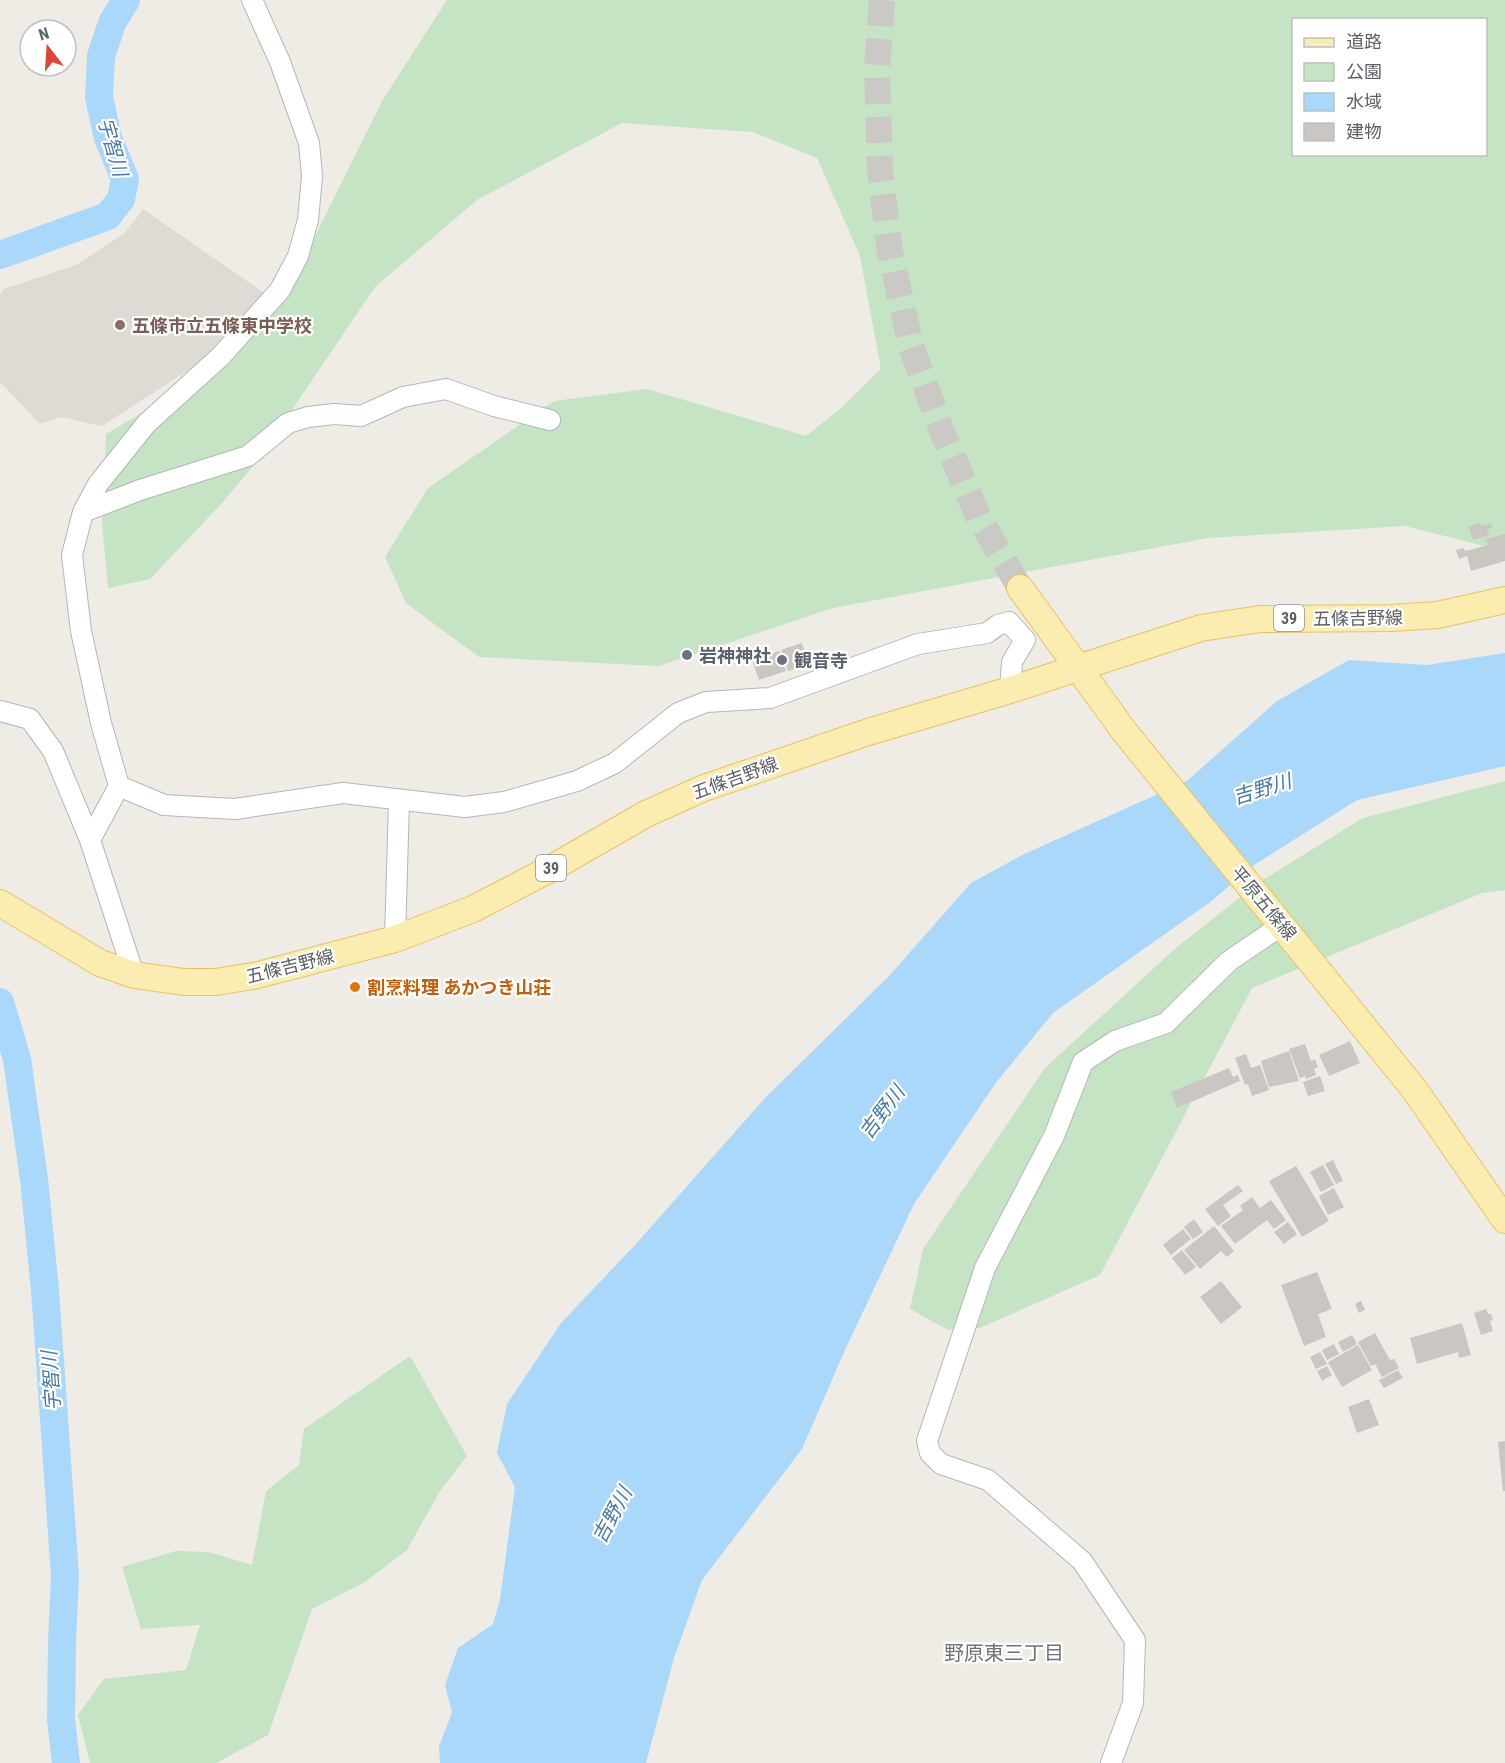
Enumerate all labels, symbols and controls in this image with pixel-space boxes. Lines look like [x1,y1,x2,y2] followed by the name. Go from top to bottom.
[18,18,78,78] north arrow
[1292,18,1487,156] legend
[36,24,51,45] text: N
[1346,31,1382,52] text: 道路
[1346,61,1382,82] text: 公園
[1346,91,1382,112] text: 水域
[93,115,133,181] water label: 宇智川
[1346,121,1382,142] text: 建物
[132,315,312,336] place label: 五條市立五條東中学校
[113,318,127,332] marker: 五條市立五條東中学校
[1274,605,1304,631] road number: 39
[1313,607,1403,629] street label: 五條吉野線
[699,645,771,666] place label: 岩神神社
[680,648,694,662] marker: 岩神神社
[794,650,848,671] place label: 観音寺
[775,653,789,667] marker: 観音寺
[689,753,781,803] street label: 五條吉野線
[1230,768,1296,809] water label: 吉野川
[536,855,566,881] road number: 39
[1227,862,1301,944] street label: 平原五條線
[244,945,336,987] street label: 五條吉野線
[367,977,551,998] place label: 割烹料理 あかつき山荘
[348,980,362,994] marker: 割烹料理 あかつき山荘
[854,1079,911,1143] water label: 吉野川
[37,1348,65,1412] water label: 宇智川
[587,1481,638,1547] water label: 吉野川
[944,1641,1064,1665] district label: 野原東三丁目

